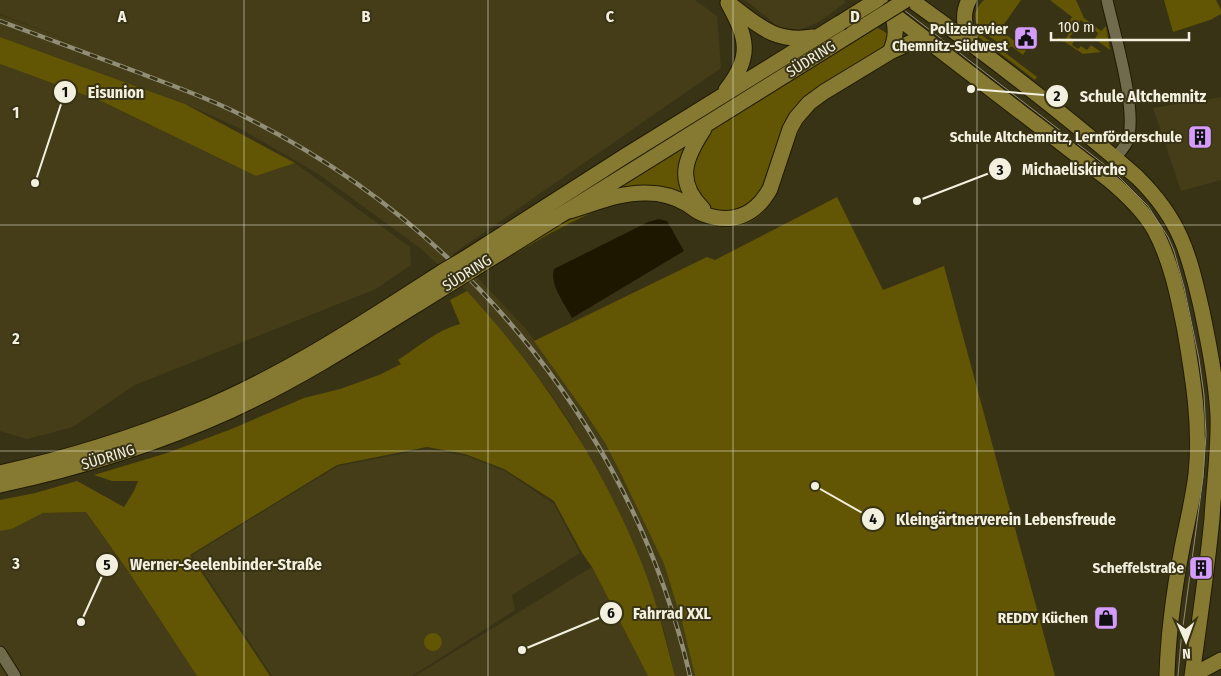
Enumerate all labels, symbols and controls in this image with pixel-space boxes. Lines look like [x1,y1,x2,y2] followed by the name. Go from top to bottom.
[117,7,127,26] text: A
[362,7,371,26] text: B
[606,7,615,26] text: C
[850,7,860,26] text: D
[1051,10,1188,42] scale bar
[1058,18,1095,36] text: 100 m
[892,20,1009,55] place label: Polizeirevier Chemnitz-Südwest
[1013,25,1039,51] public building icon: Polizeirevier Chemnitz-Südwest
[783,37,839,81] street label: SÜDRING
[53,76,154,107] callout: Eisunion
[1044,81,1216,112] callout: Schule Altchemnitz
[62,83,68,101] text: 1
[88,83,144,102] text: Eisunion
[1053,87,1061,105] text: 2
[1080,87,1207,106] text: Schule Altchemnitz
[13,103,19,122] text: 1
[1187,124,1213,150] building icon: Schule Altchemnitz, Lernförderschule
[950,128,1182,146] place label: Schule Altchemnitz, Lernförderschule
[988,154,1136,185] callout: Michaeliskirche
[1022,160,1126,179] text: Michaeliskirche
[995,161,1004,179] text: 3
[439,251,495,295] street label: SÜDRING
[11,329,20,348] text: 2
[79,440,137,474] street label: SÜDRING
[861,504,1125,535] callout: Kleingärtnerverein Lebensfreude
[869,510,877,528] text: 4
[896,510,1116,529] text: Kleingärtnerverein Lebensfreude
[95,549,332,580] callout: Werner-Seelenbinder-Straße
[11,554,20,573] text: 3
[130,555,322,574] text: Werner-Seelenbinder-Straße
[1188,555,1214,581] building icon: Scheffelstraße
[103,556,111,574] text: 5
[1093,559,1184,577] place label: Scheffelstraße
[598,598,721,629] callout: Fahrrad XXL
[607,604,615,622] text: 6
[633,604,712,623] text: Fahrrad XXL
[1093,605,1119,631] shop icon: REDDY Küchen
[998,609,1088,627] place label: REDDY Küchen
[1161,616,1211,666] north arrow
[1182,645,1191,662] text: N

